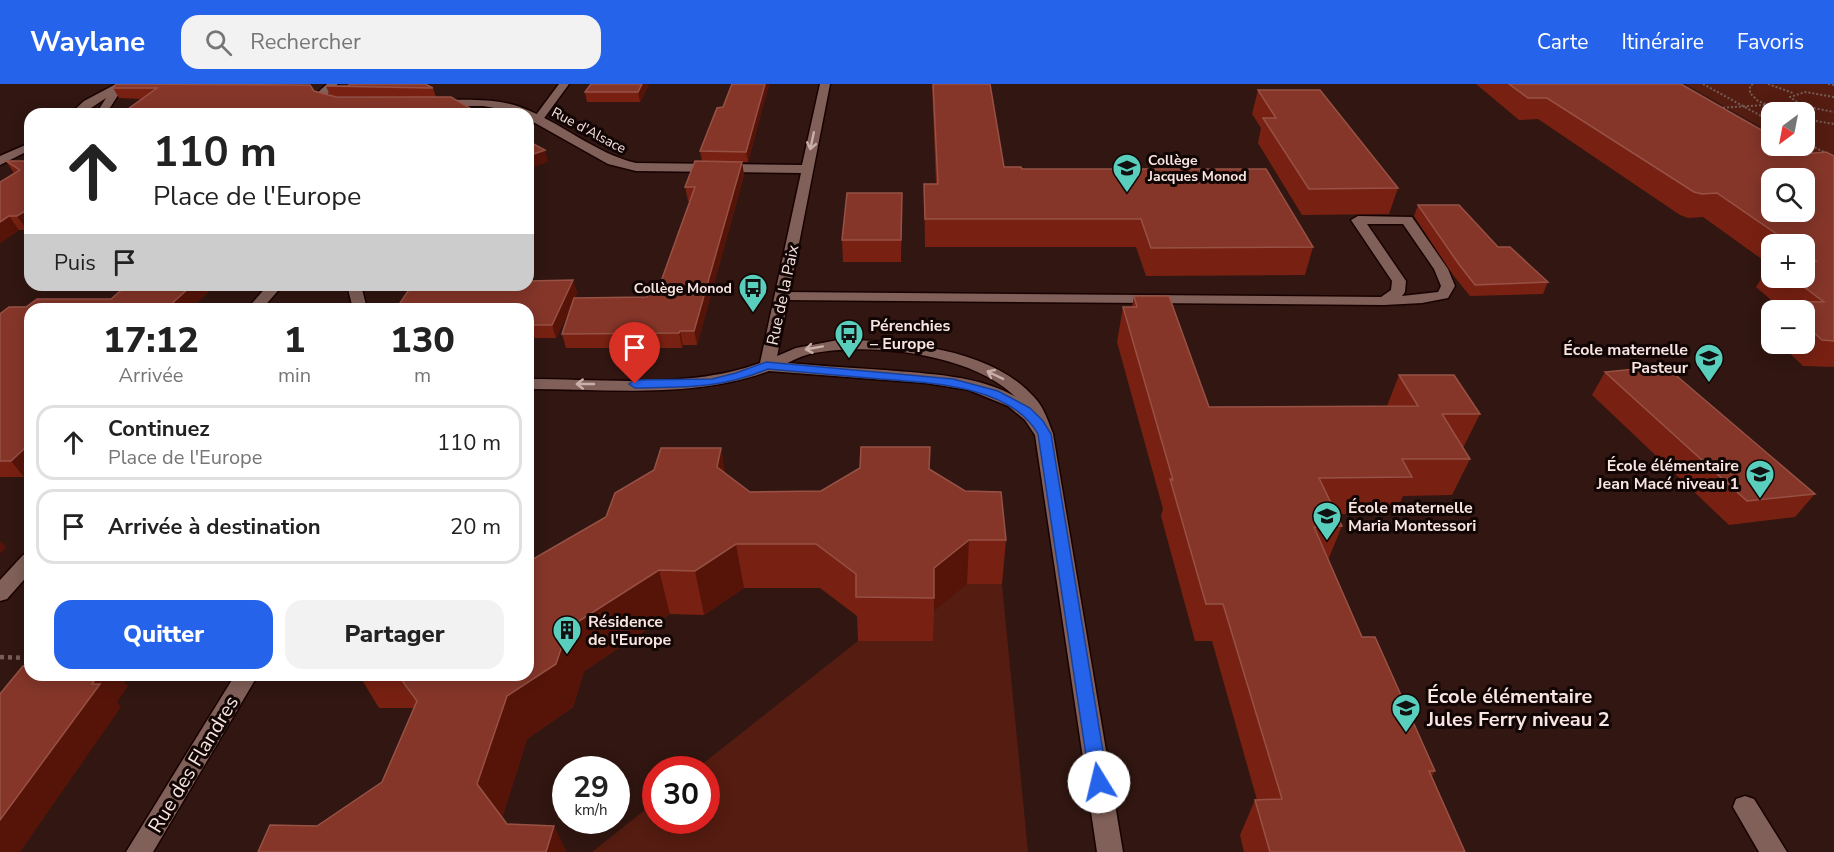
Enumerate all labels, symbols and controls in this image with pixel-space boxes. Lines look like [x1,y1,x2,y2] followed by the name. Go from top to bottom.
[181,15,601,69] search box
[30,23,145,61] text: Waylane
[202,26,235,59] icon: search
[250,27,361,57] text: Rechercher
[1537,28,1588,56] text: Carte
[1621,28,1704,56] text: Itinéraire
[1737,28,1804,56] text: Favoris
[1761,102,1815,156] north arrow
[1761,102,1815,354] map controls
[548,103,629,158] street label: Rue d'Alsace
[153,124,277,181] text: 110 m
[806,131,817,150] one-way arrow
[54,132,132,210] icon: ahead
[1147,151,1247,186] place label: Collège Jacques Monod
[1111,152,1143,194] school or university icon: Collège Jacques Monod
[1761,168,1815,222] button: search
[153,178,361,215] text: Place de l'Europe
[1761,234,1815,288] button: +
[762,242,804,347] street label: Rue de la Paix
[108,246,141,279] icon: arrive
[54,248,96,278] text: Puis
[737,272,769,314] bus stop icon: Collège Monod
[634,279,732,298] place label: Collège Monod
[1761,300,1815,354] button: −
[870,315,951,355] place label: Pérenchies – Europe
[103,316,199,365] text: 17:12
[284,316,305,365] text: 1
[390,316,455,365] text: 130
[833,318,865,360] bus stop icon: Pérenchies – Europe
[609,322,660,384] pin
[618,331,651,364] icon: arrive
[1563,339,1689,379] place label: École maternelle Pasteur
[1693,342,1725,384] school or university icon: École maternelle Pasteur
[805,343,824,354] one-way arrow
[118,362,183,389] text: Arrivée
[278,362,311,389] text: min
[414,362,431,389] text: m
[987,369,1005,381] one-way arrow
[575,378,595,390] one-way arrow
[108,414,210,444] text: Continuez
[57,426,90,459] icon: ahead
[437,428,501,458] text: 110 m
[108,444,262,471] text: Place de l'Europe
[1596,455,1739,495] place label: École élémentaire Jean Macé niveau 1
[1744,458,1776,500] school or university icon: École élémentaire Jean Macé niveau 1
[1348,497,1476,537] place label: École maternelle Maria Montessori
[1311,500,1343,542] school or university icon: École maternelle Maria Montessori
[57,510,90,543] icon: arrive
[108,512,321,542] text: Arrivée à destination
[450,512,501,542] text: 20 m
[54,600,273,669] button: Quitter
[285,600,504,669] button: Partager
[588,611,672,651] place label: Résidence de l'Europe
[551,614,583,656] building icon: Résidence de l'Europe
[1426,683,1610,733] place label: École élémentaire Jules Ferry niveau 2
[142,691,245,838] street label: Rue des Flandres
[1390,692,1422,734] school or university icon: École élémentaire Jules Ferry niveau 2
[1067,750,1131,814] position arrow
[642,756,720,834] speed limit sign: 30
[573,767,609,808] text: 29
[574,800,608,820] text: km/h

